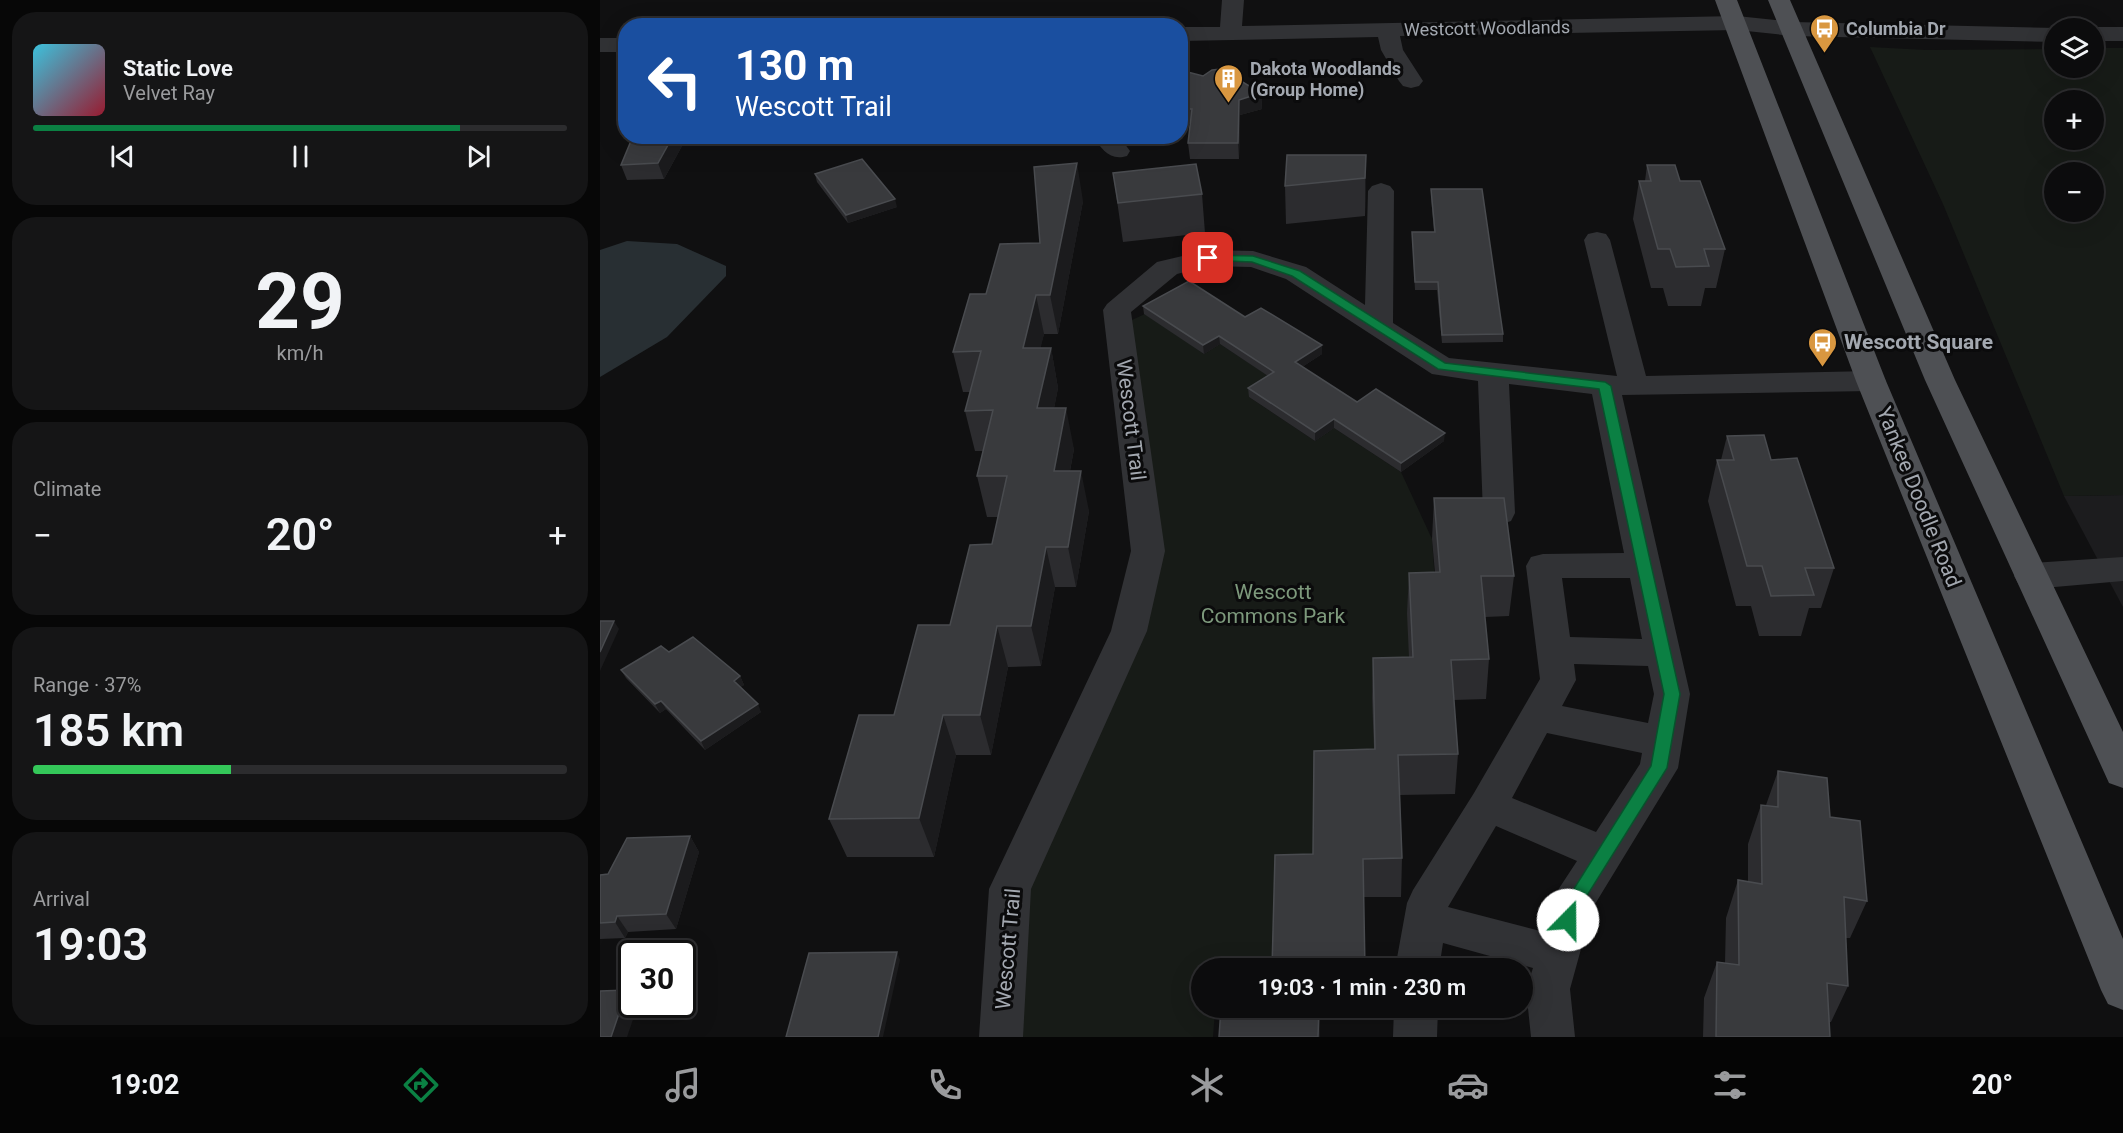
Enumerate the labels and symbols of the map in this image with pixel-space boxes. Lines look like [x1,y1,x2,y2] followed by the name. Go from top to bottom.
[1809,12,1841,54] bus stop icon: Columbia Dr
[1404,16,1570,40] street label: Westcott Woodlands
[1846,18,1946,39] place label: Columbia Dr
[1250,58,1401,101] place label: Dakota Woodlands (Group Home)
[1213,62,1245,104] building icon: Dakota Woodlands (Group Home)
[1182,232,1233,283] pin
[1807,326,1839,368] bus stop icon: Wescott Square
[1844,330,1993,354] place label: Wescott Square
[1112,358,1150,482] street label: Wescott Trail
[1872,403,1966,591] street label: Yankee Doodle Road
[1201,580,1346,628] park label: Wescott Commons Park
[991,887,1025,1011] street label: Wescott Trail
[1536,888,1600,952] position arrow
[618,940,696,1018] speed limit sign: 30

